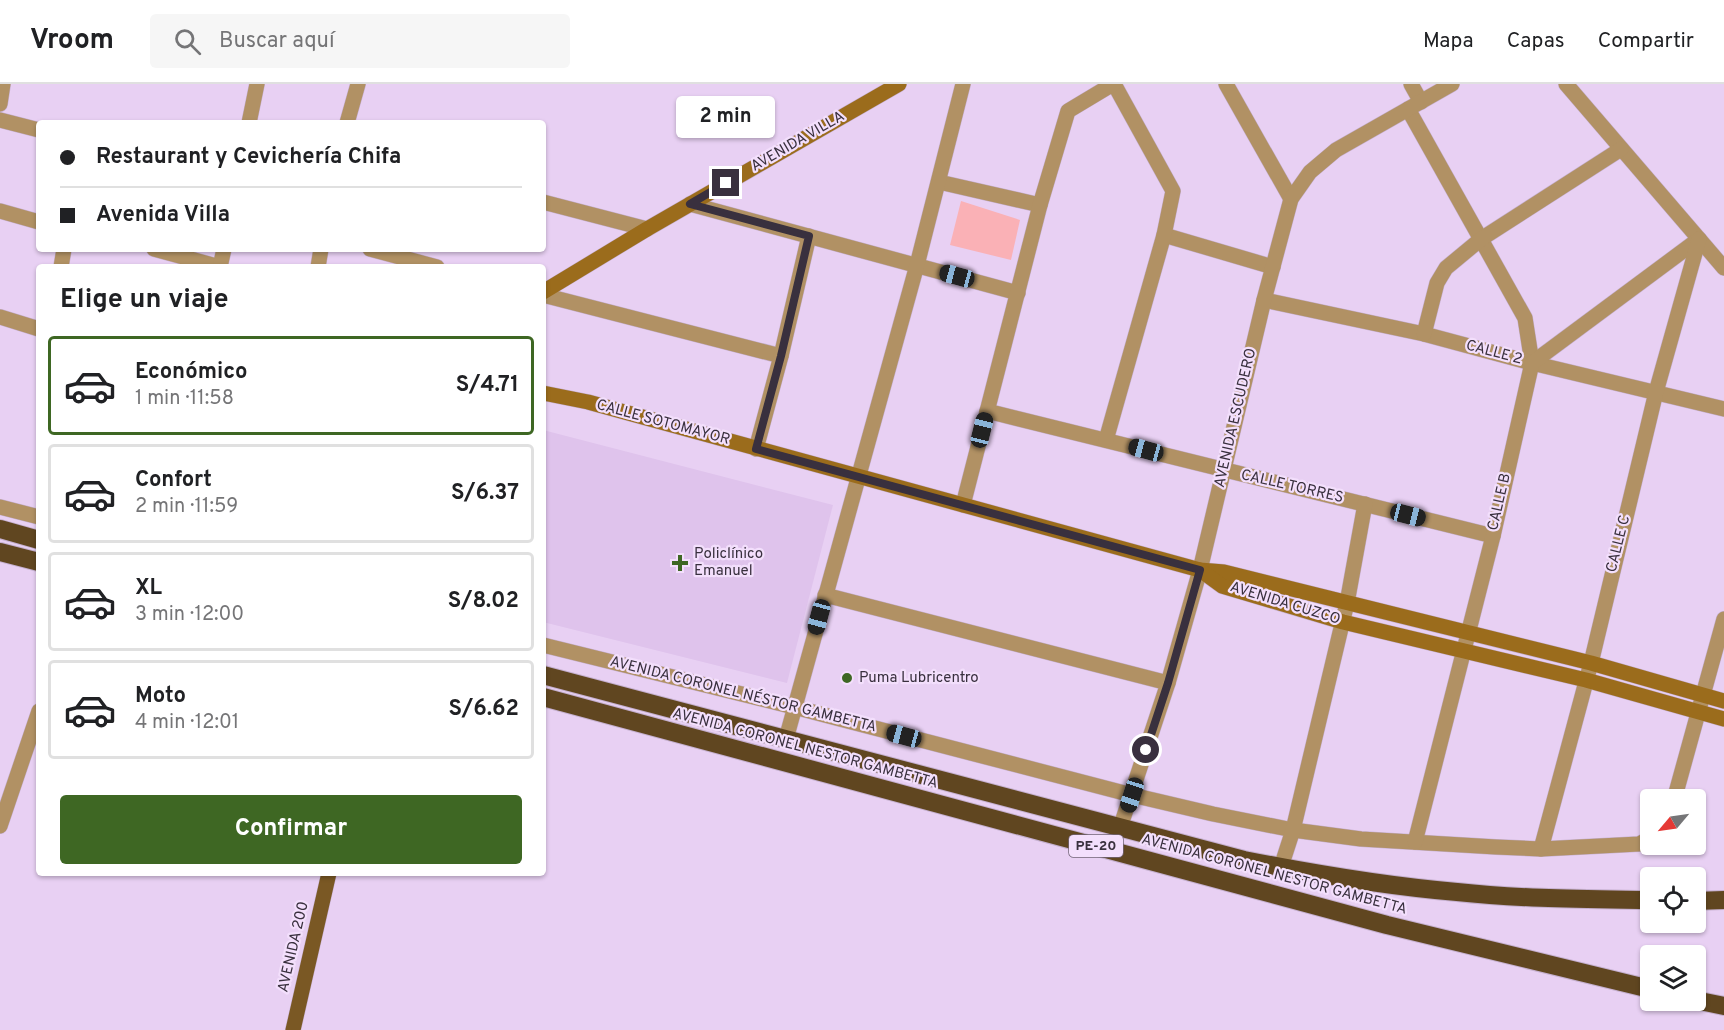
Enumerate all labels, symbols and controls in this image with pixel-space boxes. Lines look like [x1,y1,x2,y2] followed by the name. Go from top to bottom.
[150,14,570,68] search box
[30,23,114,59] text: Vroom
[171,25,204,58] icon: search
[219,28,335,55] text: Buscar aquí
[1423,28,1474,55] text: Mapa
[1507,28,1565,55] text: Capas
[1598,28,1694,55] text: Compartir
[676,96,776,138] callout: 2 min
[699,104,752,130] text: 2 min
[748,107,848,177] street label: AVENIDA VILLA
[96,144,401,171] text: Restaurant y Cevichería Chifa
[712,169,739,196] route end
[96,202,230,229] text: Avenida Villa
[937,263,977,289] car
[60,283,229,317] text: Elige un viaje
[1464,336,1524,370] street label: CALLE 2
[1211,346,1261,490] street label: AVENIDA ESCUDERO
[63,359,117,413] icon: car
[135,359,248,386] text: Económico
[456,372,519,399] text: S/4.71
[135,386,234,412] text: 1 min · 11:58
[594,396,732,450] street label: CALLE SOTOMAYOR
[969,410,995,450] car
[1126,437,1166,463] car
[1239,466,1345,508] street label: CALLE TORRES
[63,467,117,521] icon: car
[135,467,212,494] text: Confort
[1484,471,1516,533] street label: CALLE B
[451,480,519,507] text: S/6.37
[135,494,238,520] text: 2 min · 11:59
[1388,502,1428,528] car
[1603,513,1635,575] street label: CALLE C
[694,545,763,581] place label: Policlínico Emanuel
[671,554,689,572] marker: Policlínico Emanuel
[63,575,117,629] icon: car
[135,575,162,602] text: XL
[1228,578,1342,630] street label: AVENIDA CUZCO
[448,588,519,615] text: S/8.02
[806,597,832,637] car
[135,602,244,628] text: 3 min · 12:00
[608,652,879,737] street label: AVENIDA CORONEL NÉSTOR GAMBETTA
[859,669,979,688] place label: Puma Lubricentro
[840,671,854,685] marker: Puma Lubricentro
[63,683,117,737] icon: car
[135,683,186,710] text: Moto
[449,696,519,723] text: S/6.62
[670,704,940,794] street label: AVENIDA CORONEL NESTOR GAMBETTA
[135,710,239,736] text: 4 min · 12:01
[884,723,924,749] car
[1132,736,1159,763] route start
[1118,775,1146,815] car
[1640,789,1706,855] north arrow
[1640,789,1706,1011] map controls
[60,795,522,864] button: Confirmar
[1139,830,1409,920] street label: AVENIDA CORONEL NESTOR GAMBETTA
[1069,835,1123,857] road number: PE-20
[1640,867,1706,933] button: locate
[274,900,314,994] street label: AVENIDA 200
[1640,945,1706,1011] button: layers

